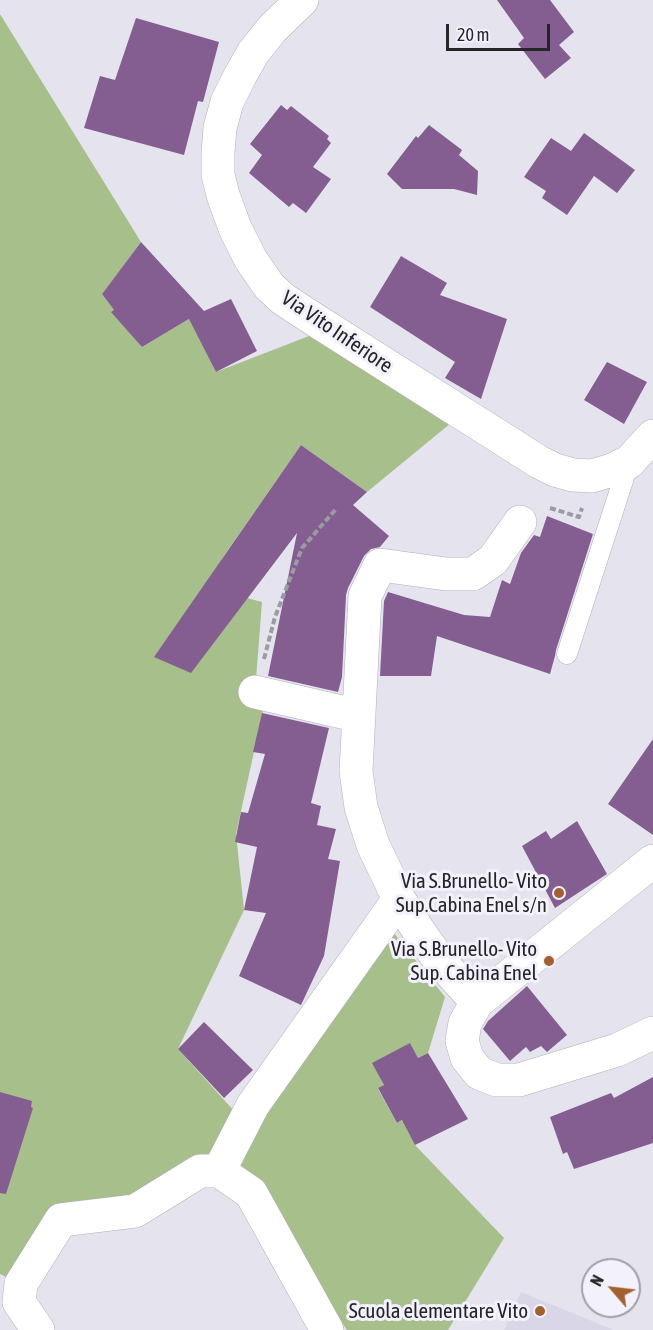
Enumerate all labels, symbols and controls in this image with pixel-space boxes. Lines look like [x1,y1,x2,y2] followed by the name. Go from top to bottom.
[449,12,552,50] scale bar
[457,24,489,45] text: 20 m
[276,285,398,379] street label: Via Vito Inferiore
[396,868,547,918] place label: Via S.Brunello- Vito Sup.Cabina Enel s/n
[552,886,566,900] marker: Via S.Brunello- Vito Sup.Cabina Enel s/n
[391,936,537,986] place label: Via S.Brunello- Vito Sup. Cabina Enel
[542,954,556,968] marker: Via S.Brunello- Vito Sup. Cabina Enel
[581,1258,641,1318] north arrow
[587,1272,607,1289] text: N
[349,1298,528,1324] place label: Scuola elementare Vito
[533,1304,547,1318] marker: Scuola elementare Vito

